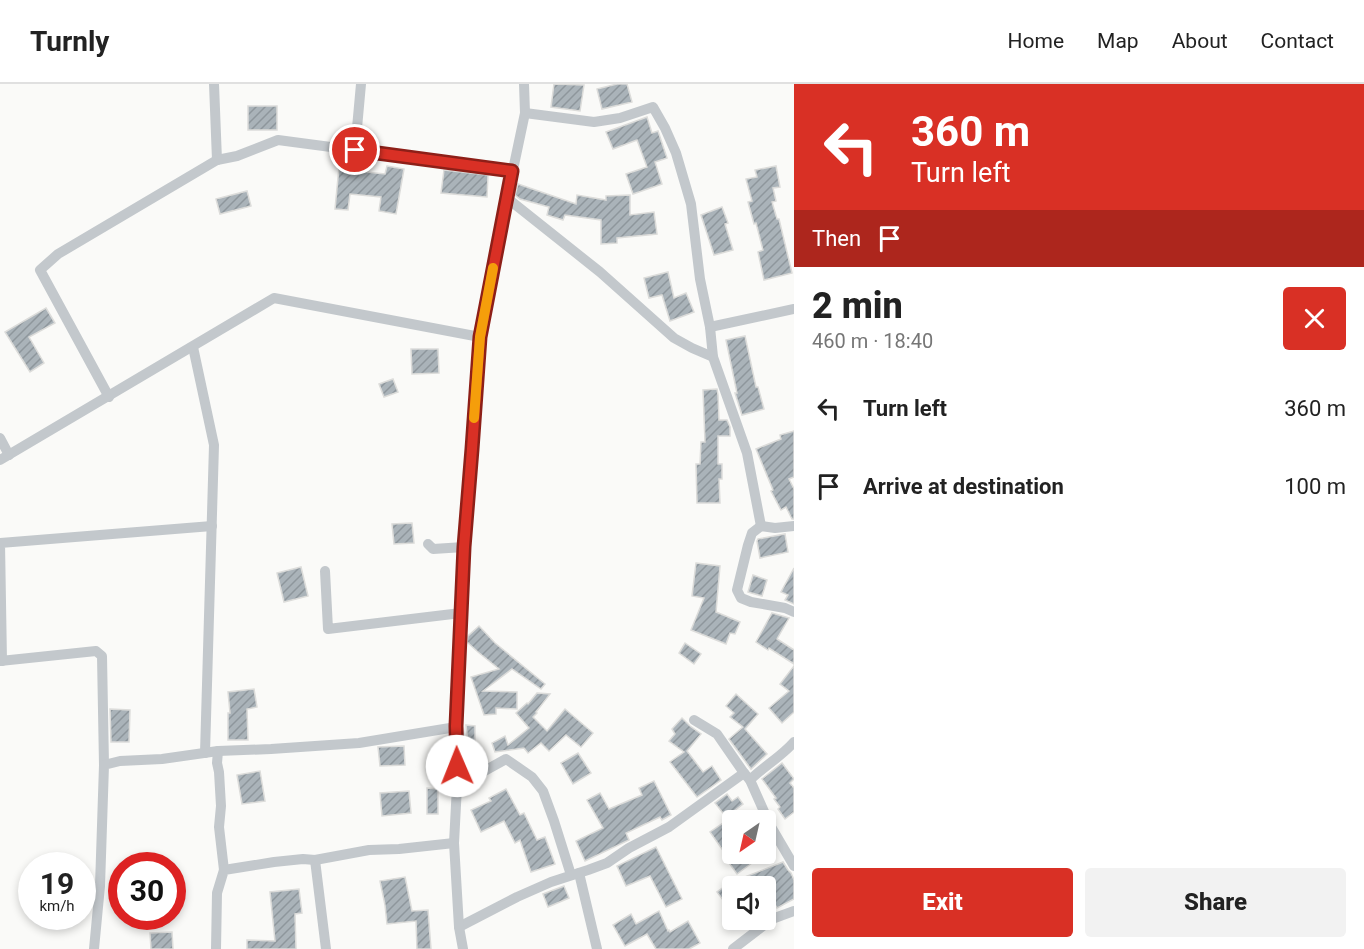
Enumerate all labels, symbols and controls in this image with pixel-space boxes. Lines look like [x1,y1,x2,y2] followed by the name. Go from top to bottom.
[30,25,109,58] text: Turnly
[1008,29,1064,53] text: Home
[1097,29,1139,53] text: Map
[1172,29,1228,53] text: About
[1261,29,1334,53] text: Contact
[911,107,1030,156] text: 360 m
[812,108,890,186] icon: left
[329,124,380,175] pin
[338,133,371,166] icon: arrive
[911,157,1011,189] text: Turn left
[873,222,906,255] icon: arrive
[812,226,861,251] text: Then
[812,285,903,327] text: 2 min
[1283,287,1346,350] button: close
[812,329,933,353] text: 460 m · 18:40
[812,392,845,425] icon: left
[863,396,947,421] text: Turn left
[1284,396,1346,421] text: 360 m
[812,470,845,503] icon: arrive
[863,474,1064,499] text: Arrive at destination
[1284,474,1346,499] text: 100 m
[425,734,489,798] position arrow
[722,810,776,864] north arrow
[722,810,776,930] map controls
[108,852,186,930] speed limit sign: 30
[40,866,74,901] text: 19
[812,868,1073,937] button: Exit
[1085,868,1346,937] button: Share
[722,876,776,930] button: sound
[39,897,75,915] text: km/h

